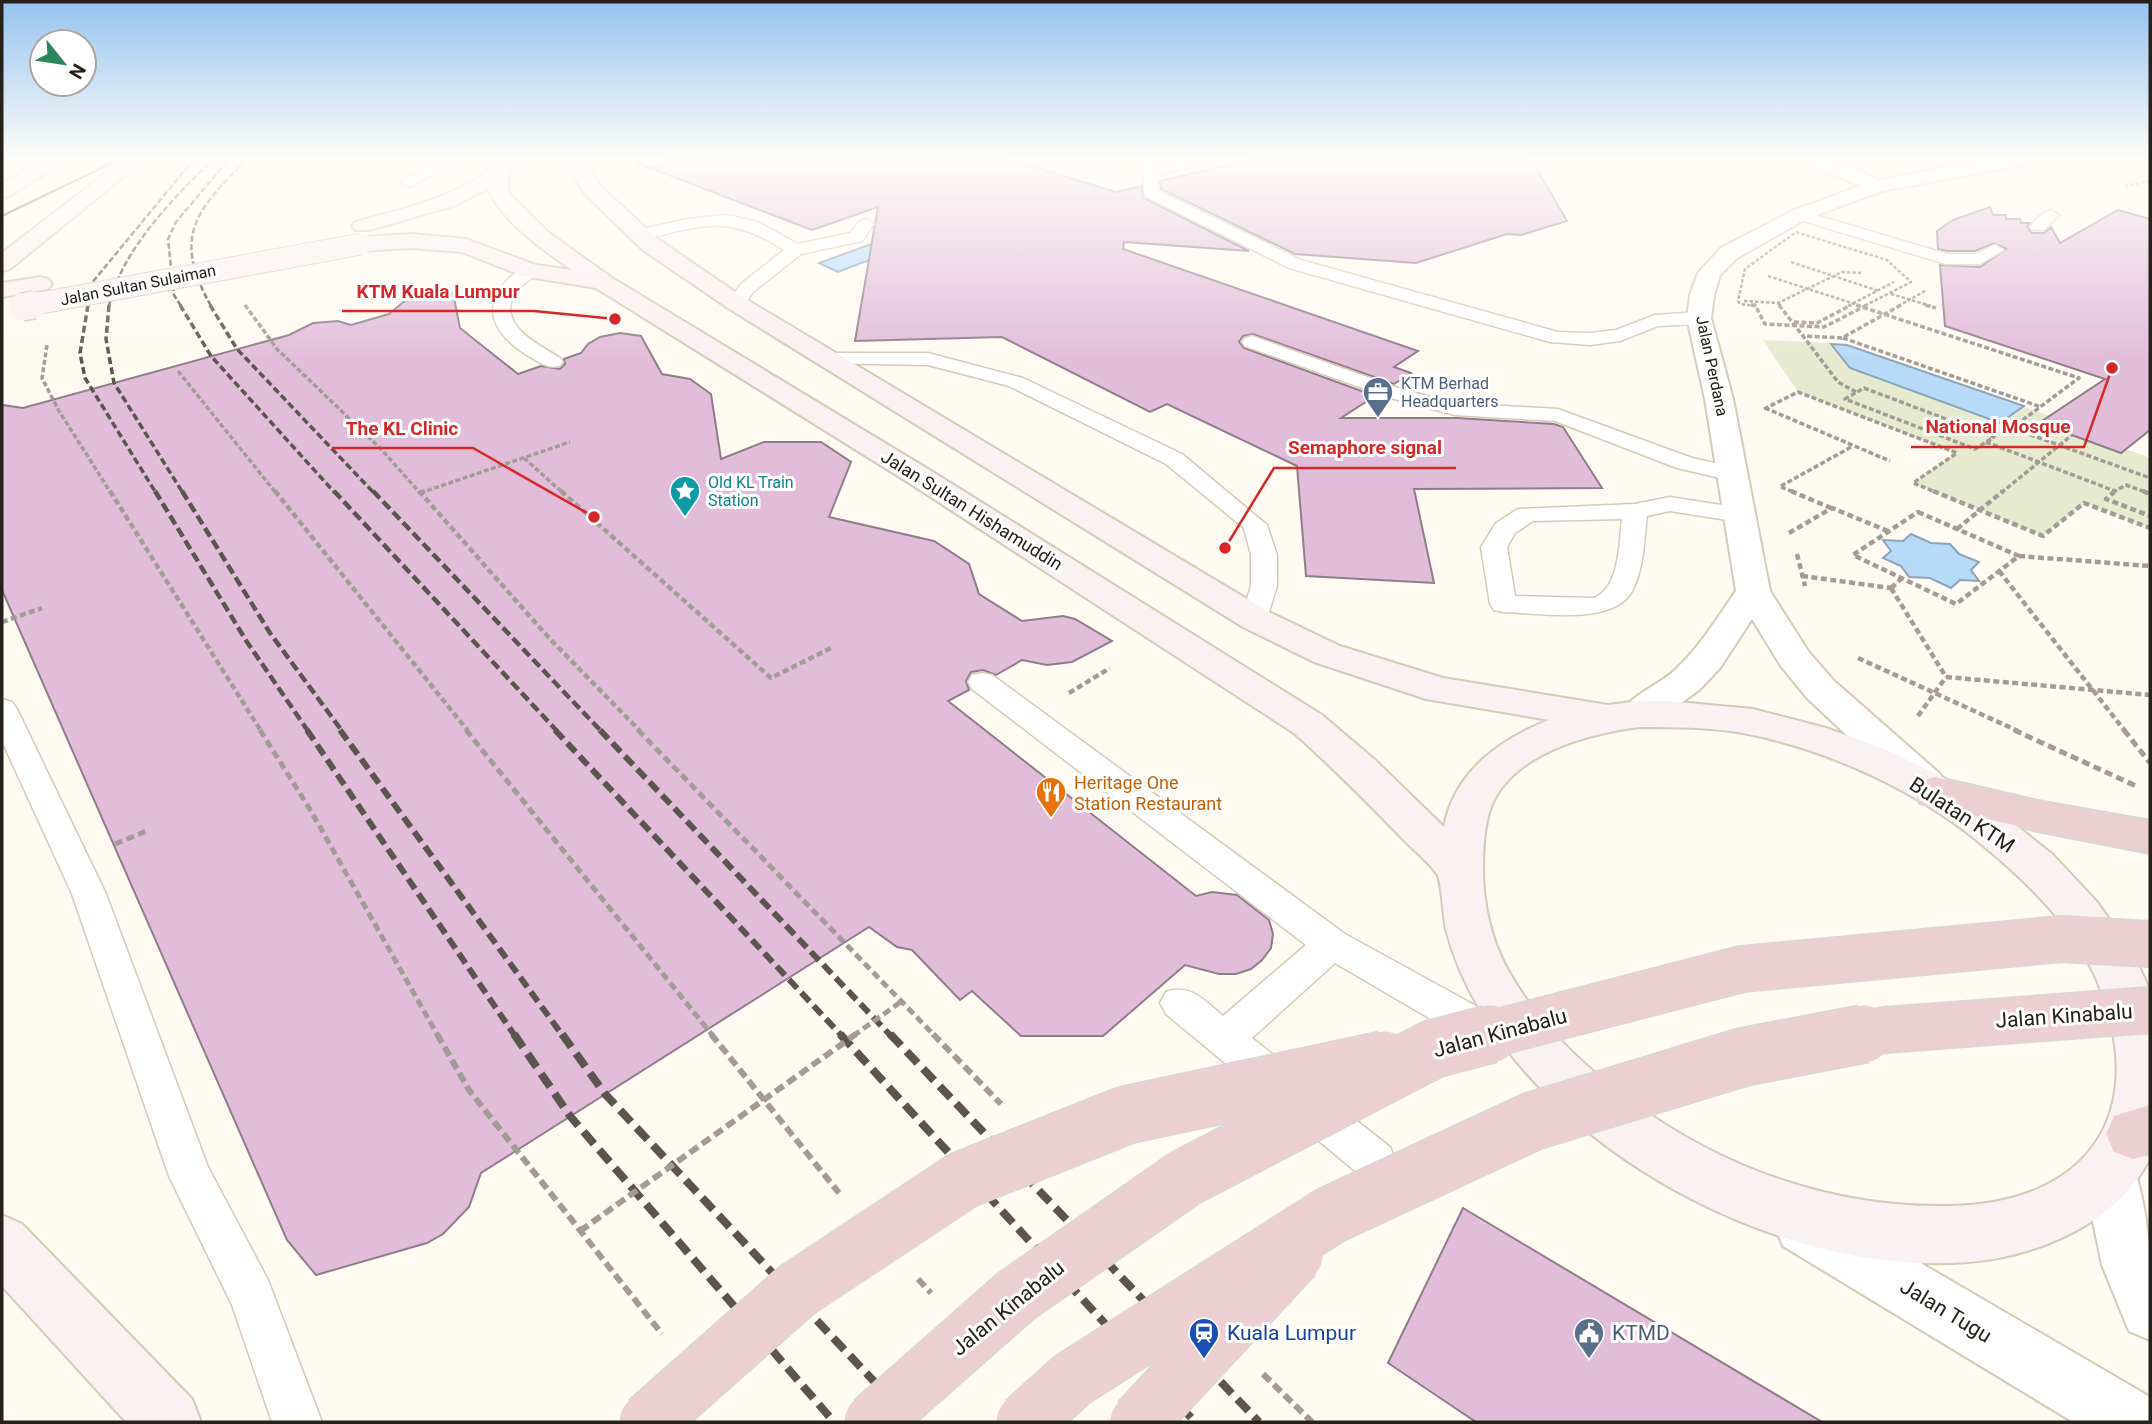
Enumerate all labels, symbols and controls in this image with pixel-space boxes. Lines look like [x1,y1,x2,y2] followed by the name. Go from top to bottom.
[28,28,98,98] north arrow
[64,60,91,83] text: N
[59,261,217,309] street label: Jalan Sultan Sulaiman
[342,271,534,311] callout: KTM Kuala Lumpur
[356,280,520,303] text: KTM Kuala Lumpur
[1692,314,1732,418] street label: Jalan Perdana
[1401,374,1498,411] place label: KTM Berhad Headquarters
[1361,375,1395,419] office icon: KTM Berhad Headquarters
[1911,407,2084,447] callout: National Mosque
[332,408,473,448] callout: The KL Clinic
[1925,415,2071,438] text: National Mosque
[346,417,458,440] text: The KL Clinic
[1274,428,1456,468] callout: Semaphore signal
[1288,436,1442,459] text: Semaphore signal
[877,445,1067,575] street label: Jalan Sultan Hishamuddin
[708,473,794,510] place label: Old KL Train Station
[668,474,702,518] place icon: Old KL Train Station
[1074,772,1222,814] place label: Heritage One Station Restaurant
[1905,772,2019,858] street label: Bulatan KTM
[1034,775,1068,819] restaurant icon: Heritage One Station Restaurant
[1995,999,2133,1033] street label: Jalan Kinabalu
[1430,1004,1570,1062] street label: Jalan Kinabalu
[947,1255,1069,1361] street label: Jalan Kinabalu
[1896,1274,1996,1348] street label: Jalan Tugu
[1187,1316,1221,1360] station icon: Kuala Lumpur
[1572,1316,1606,1360] public building icon: KTMD
[1227,1321,1356,1345] place label: Kuala Lumpur
[1612,1321,1670,1345] place label: KTMD

